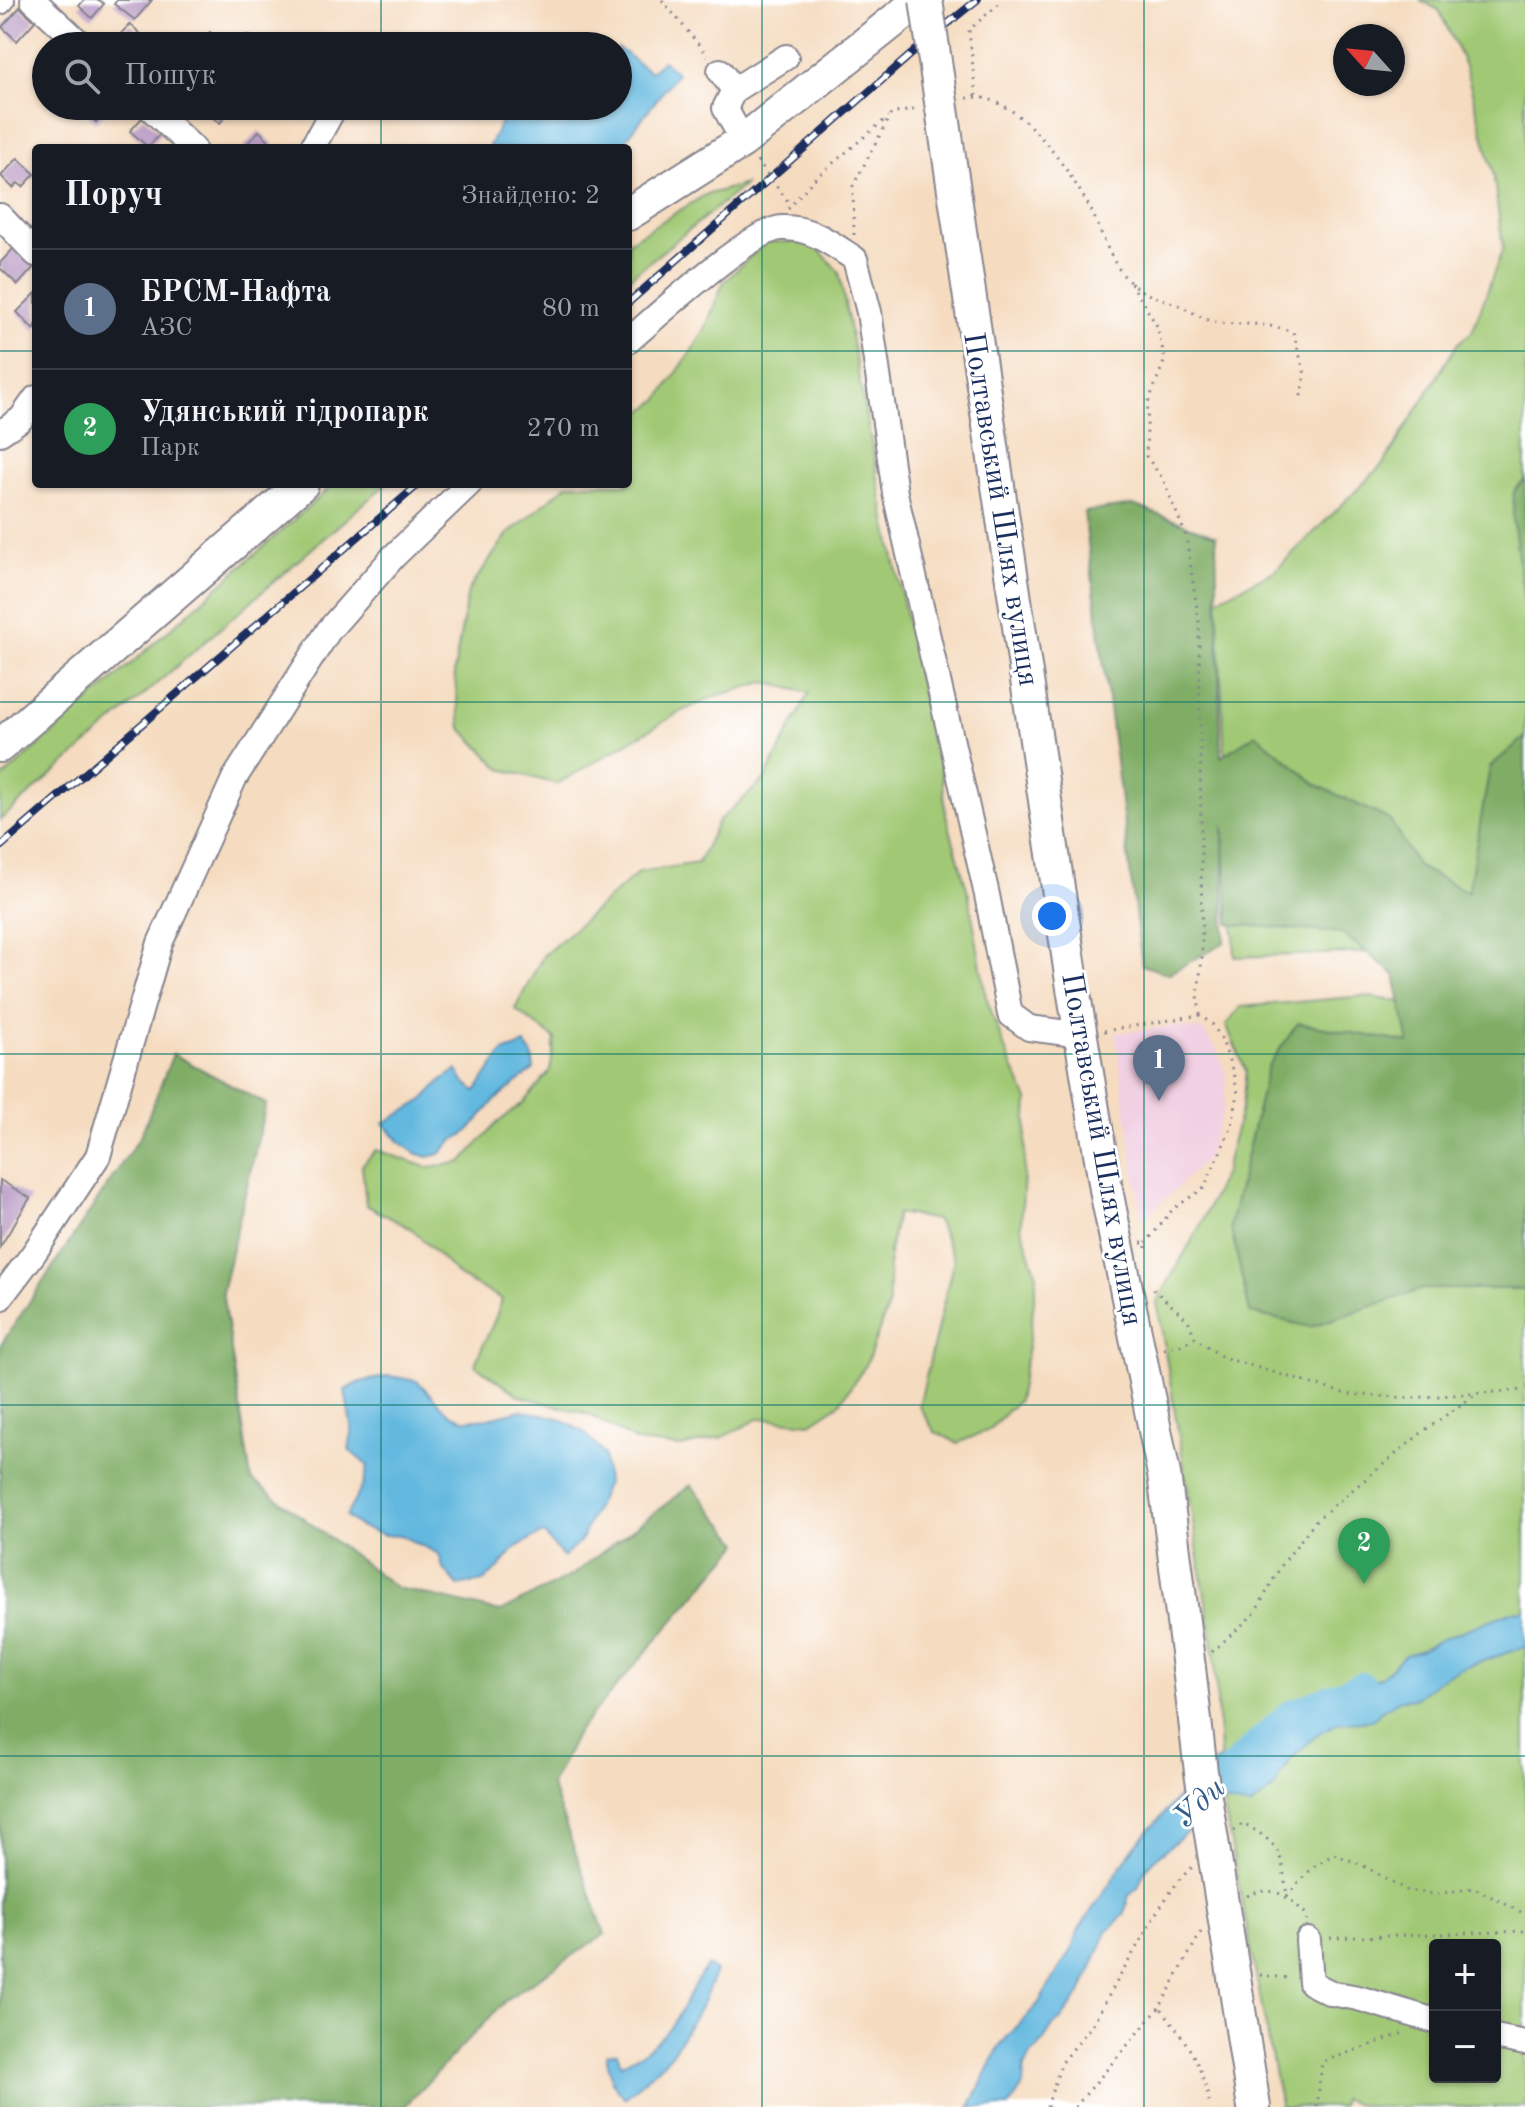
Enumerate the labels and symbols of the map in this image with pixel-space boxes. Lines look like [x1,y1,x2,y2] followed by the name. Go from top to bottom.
[1333,24,1405,96] north arrow
[957,330,1043,688] street label: Полтавський Шлях вулиця
[1032,896,1072,936] your location
[1055,970,1147,1328] street label: Полтавський Шлях вулиця
[1133,1035,1185,1101] pin: 1
[1338,1518,1390,1584] pin: 2
[1168,1772,1233,1836] water label: Уди

